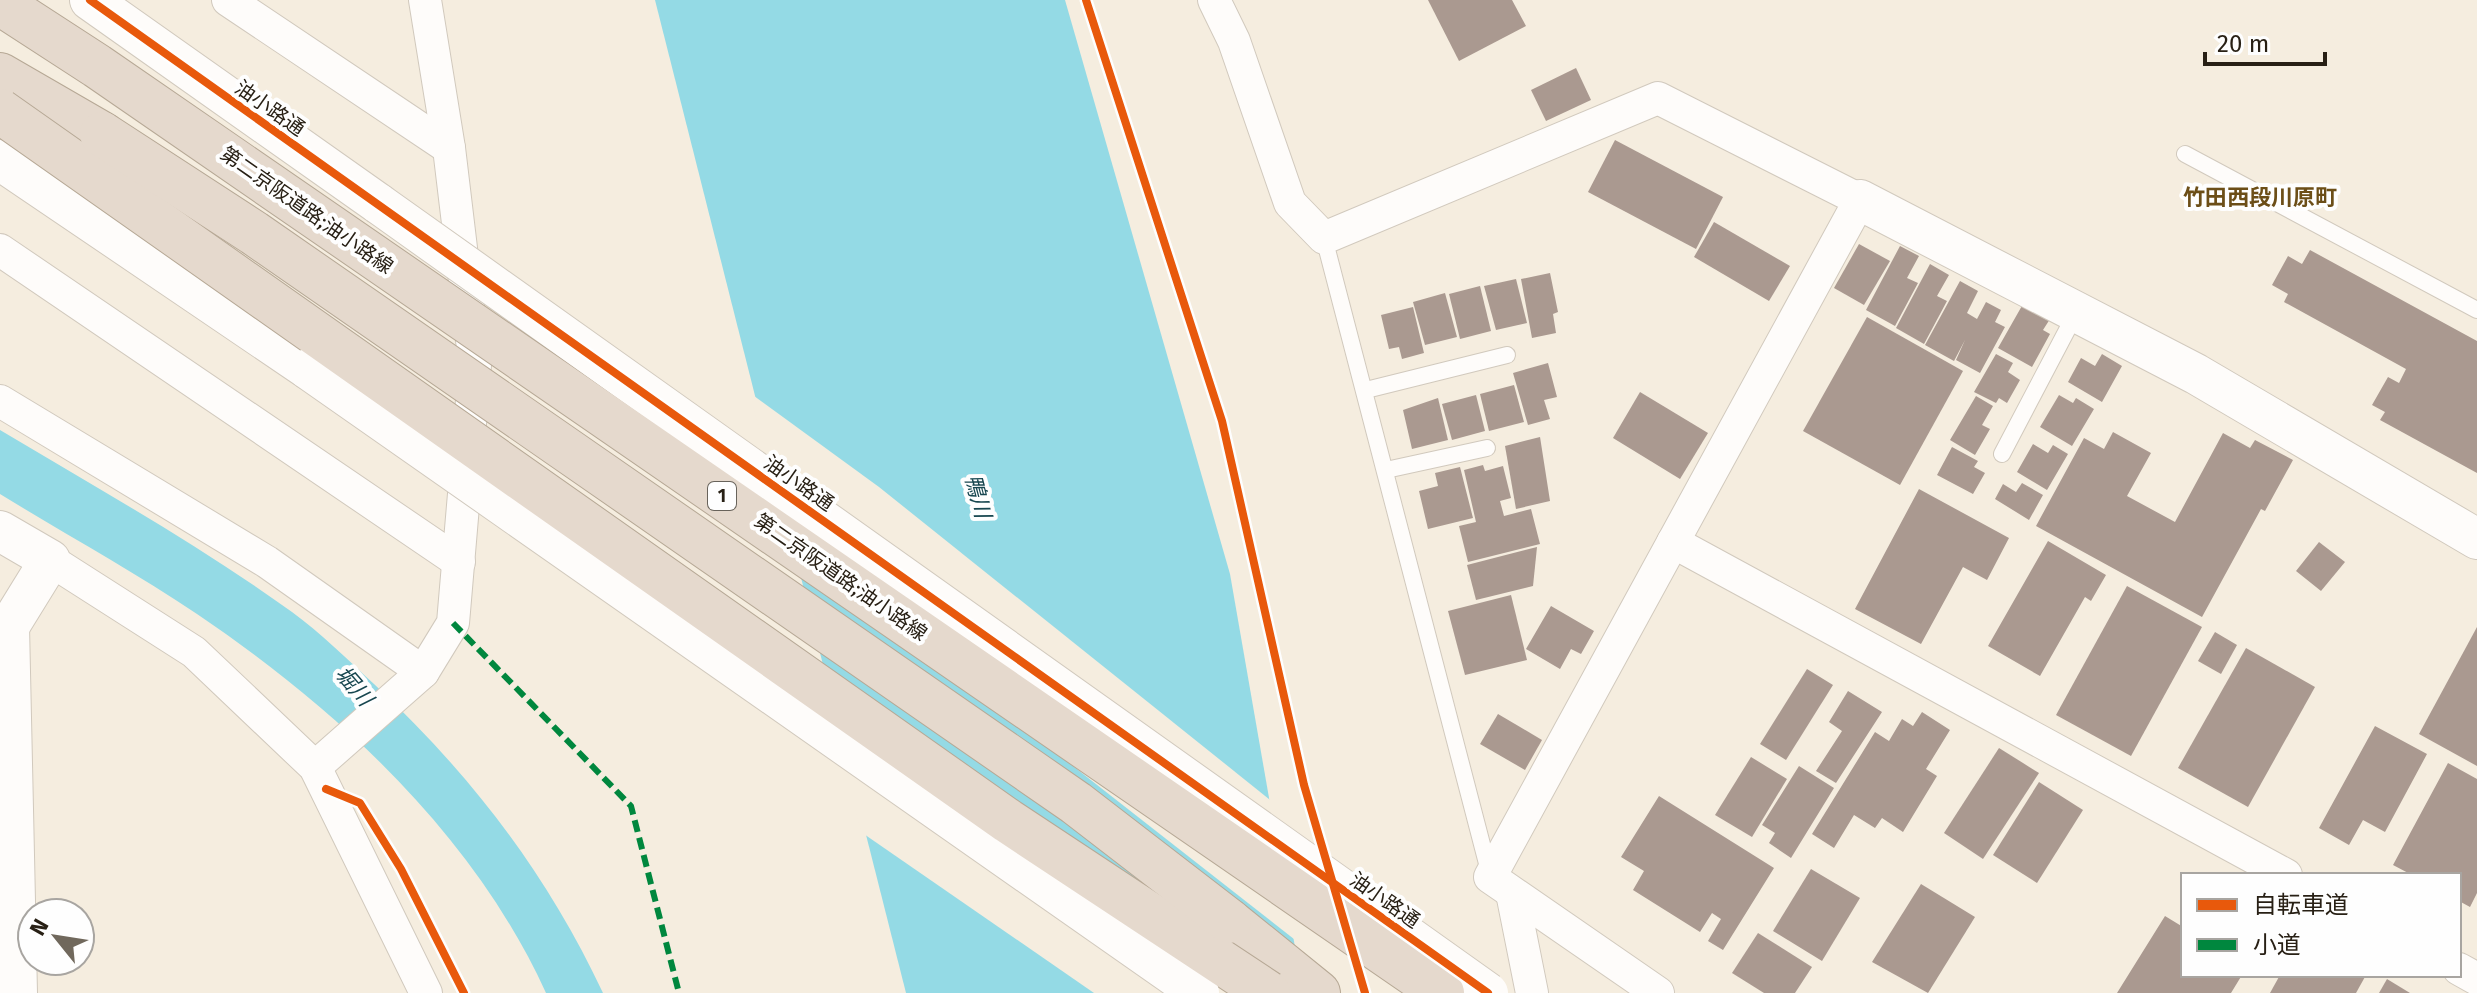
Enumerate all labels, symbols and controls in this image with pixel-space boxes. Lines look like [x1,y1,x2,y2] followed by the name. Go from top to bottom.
[2205,16,2325,66] scale bar
[2217,30,2269,58] text: 20 m
[230,75,310,141] street label: 油小路通
[216,141,398,279] street label: 第二京阪道路;油小路線
[2183,184,2337,211] district label: 竹田西段川原町
[759,450,839,516] street label: 油小路通
[959,471,997,523] water label: 鴨川
[708,482,736,510] road number: 1
[750,508,932,646] street label: 第二京阪道路;油小路線
[329,661,380,713] water label: 堀川
[1345,867,1425,933] street label: 油小路通
[2181,873,2461,977] legend
[2253,891,2349,919] text: 自転車道
[16,897,96,977] north arrow
[24,914,54,940] text: N
[2253,931,2301,959] text: 小道

